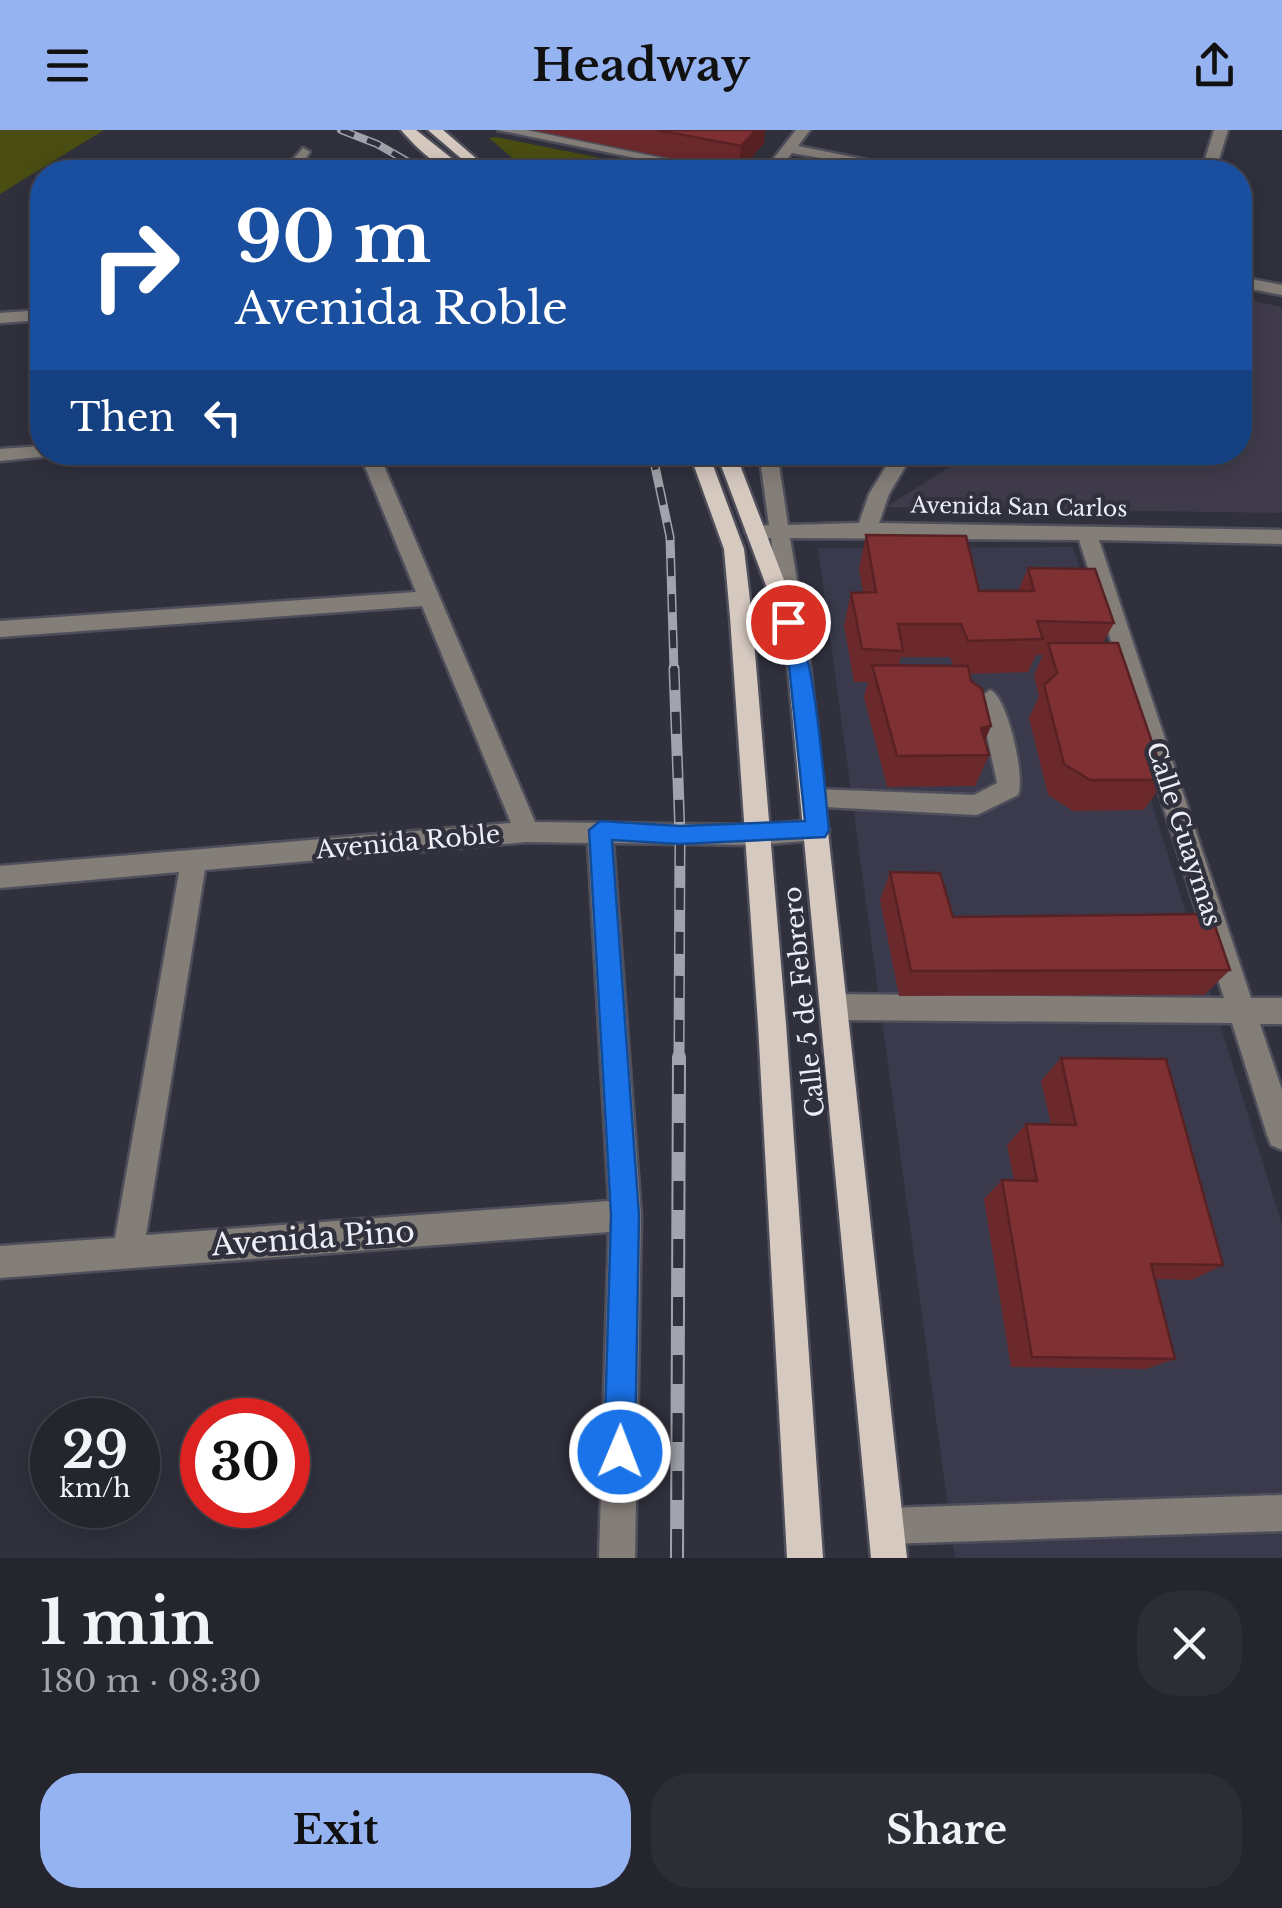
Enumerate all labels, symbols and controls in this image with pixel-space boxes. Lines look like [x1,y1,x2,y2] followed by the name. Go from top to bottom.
[532,37,750,93] text: Headway
[40,38,95,93] icon: menu
[1187,38,1242,93] icon: share
[235,194,431,281] text: 90 m
[70,200,200,330] icon: right
[235,280,568,336] text: Avenida Roble
[195,390,250,445] icon: left
[70,394,175,441] text: Then
[909,492,1128,522] street label: Avenida San Carlos
[746,580,831,665] pin
[761,595,816,650] icon: arrive
[1140,738,1228,930] street label: Calle Guaymas
[314,819,501,866] street label: Avenida Roble
[776,885,832,1119] street label: Calle 5 de Febrero
[209,1212,416,1264] street label: Avenida Pino
[180,1398,310,1528] speed limit sign: 30
[568,1400,672,1504] position arrow
[62,1419,128,1482] text: 29
[60,1473,130,1504] text: km/h
[40,1586,214,1660] text: 1 min
[1137,1591,1242,1696] button: close
[40,1661,261,1701] text: 180 m · 08:30
[40,1773,631,1888] button: Exit
[651,1773,1242,1888] button: Share

